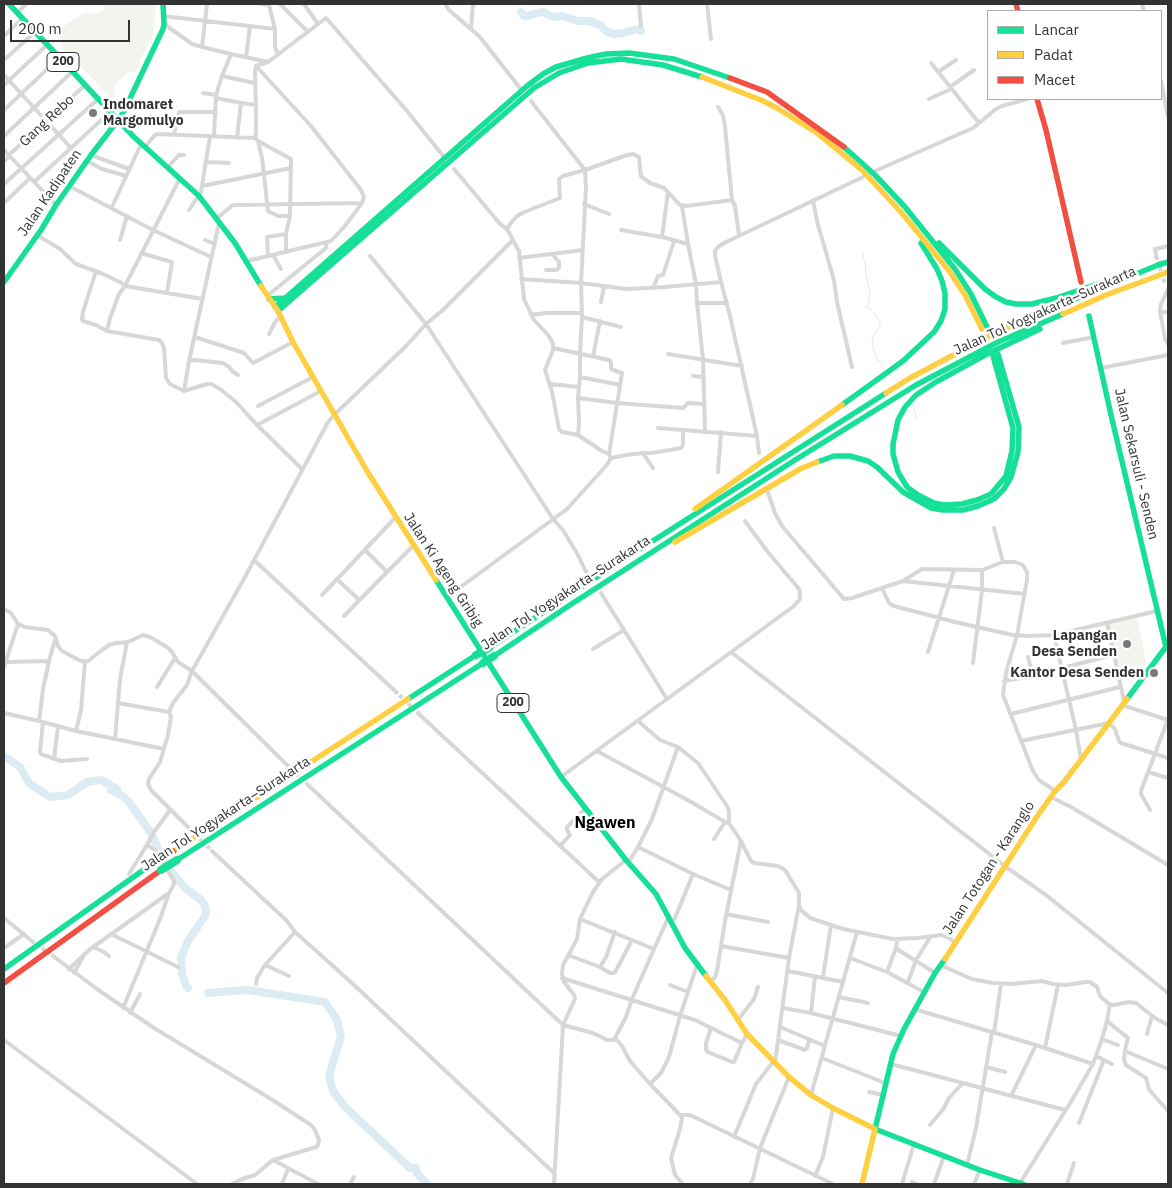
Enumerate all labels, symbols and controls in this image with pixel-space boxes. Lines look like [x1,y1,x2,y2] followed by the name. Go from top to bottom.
[12,10,132,42] scale bar
[987,10,1162,100] legend
[18,19,62,38] text: 200 m
[1034,20,1079,39] text: Lancar
[1034,45,1073,64] text: Padat
[47,52,79,72] road number: 200
[1034,70,1075,89] text: Macet
[16,92,78,150] street label: Gang Rebo
[103,97,184,130] place label: Indomaret Margomulyo
[87,107,99,119] marker: Indomaret Margomulyo
[15,146,85,240] street label: Jalan Kadipaten
[951,263,1139,359] street label: Jalan Tol Yogyakarta–Surakarta
[1110,387,1162,541] street label: Jalan Sekarsuli - Senden
[400,510,486,630] street label: Jalan Ki Ageng Gribig
[479,532,653,654] street label: Jalan Tol Yogyakarta–Surakarta
[1031,628,1117,660] place label: Lapangan Desa Senden
[1121,638,1133,650] marker: Lapangan Desa Senden
[1010,665,1144,681] place label: Kantor Desa Senden
[1148,667,1160,679] marker: Kantor Desa Senden
[497,694,529,712] road number: 200
[139,753,313,875] street label: Jalan Tol Yogyakarta–Surakarta
[940,798,1038,938] street label: Jalan Totogan - Karanglo
[574,813,636,833] district label: Ngawen

